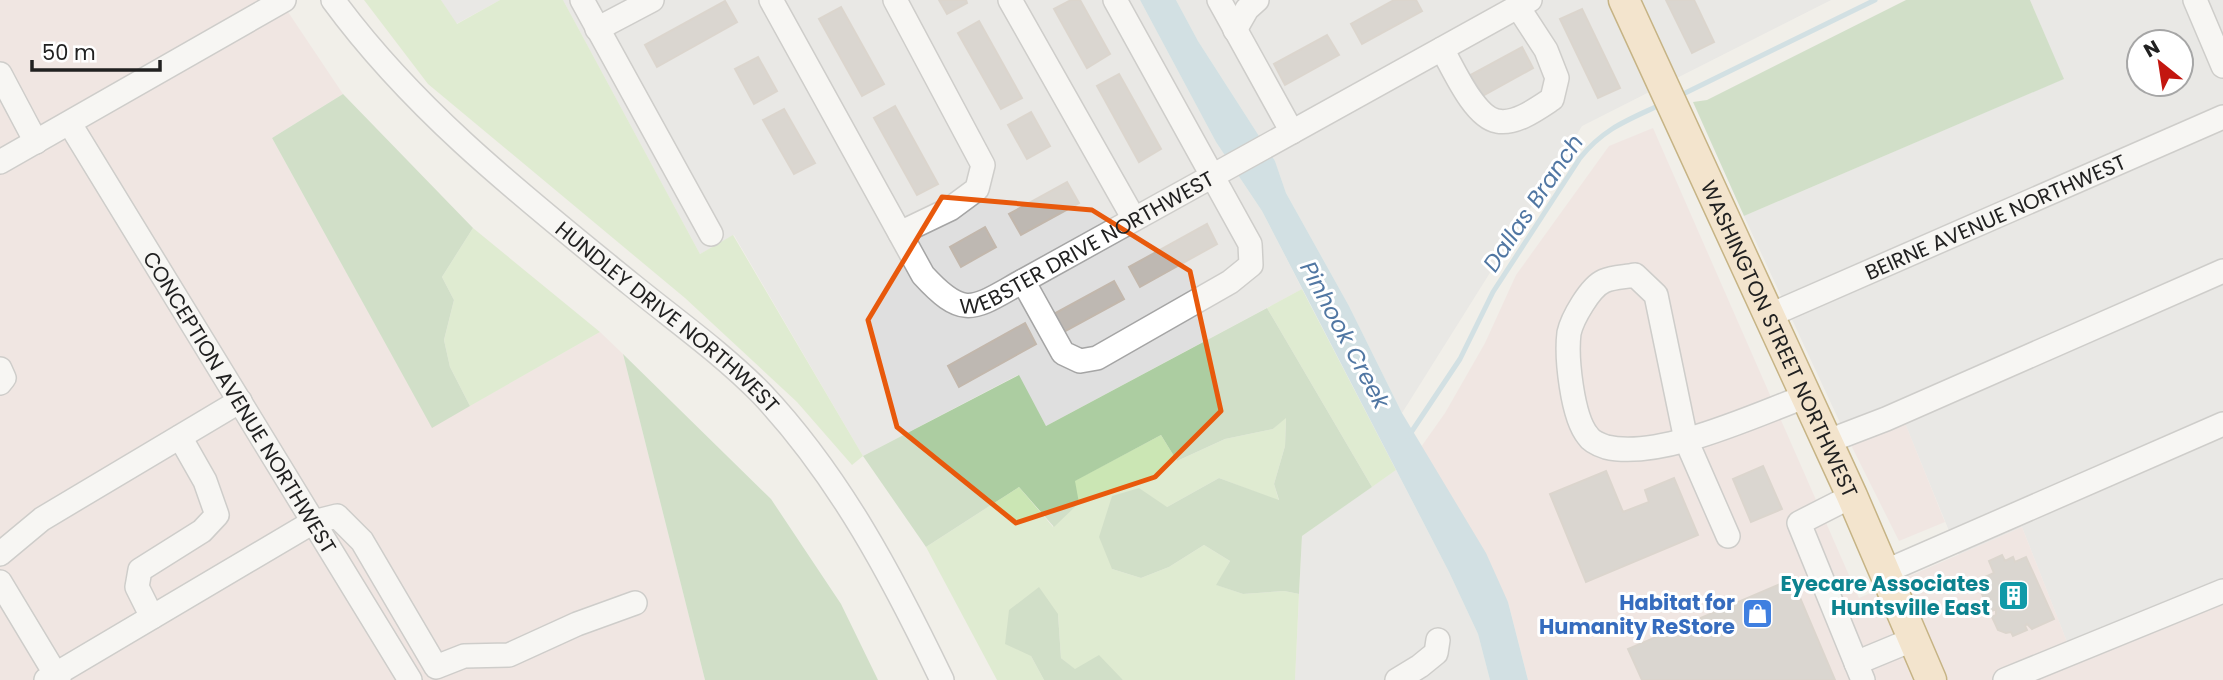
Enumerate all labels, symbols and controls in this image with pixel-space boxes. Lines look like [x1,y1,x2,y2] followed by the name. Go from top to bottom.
[32,28,159,72] scale bar
[2125,28,2195,98] north arrow
[2139,33,2165,64] text: N
[42,38,96,67] text: 50 m
[1475,128,1591,278] water label: Dallas Branch
[1860,147,2130,286] street label: BEIRNE AVENUE NORTHWEST
[959,164,1219,320] street label: WEBSTER DRIVE NORTHWEST
[1694,176,1865,502] street label: WASHINGTON STREET NORTHWEST
[550,214,786,419] street label: HUNDLEY DRIVE NORTHWEST
[137,245,344,559] street label: CONCEPTION AVENUE NORTHWEST
[1293,255,1398,416] water label: Pinhook Creek
[1780,569,1990,622] place label: Eyecare Associates Huntsville East
[1996,578,2030,612] building icon: Eyecare Associates Huntsville East
[1539,588,1735,641] place label: Habitat for Humanity ReStore
[1741,597,1775,631] shop icon: Habitat for Humanity ReStore

